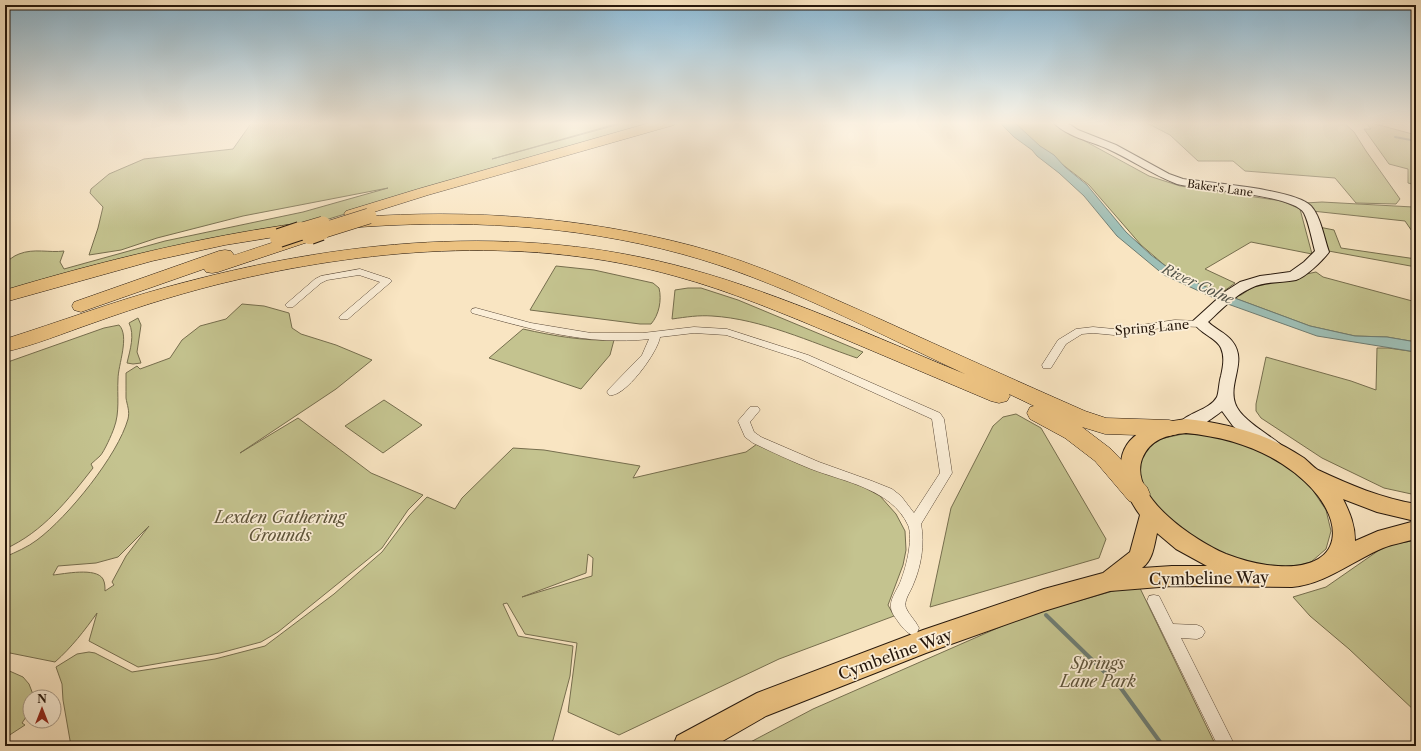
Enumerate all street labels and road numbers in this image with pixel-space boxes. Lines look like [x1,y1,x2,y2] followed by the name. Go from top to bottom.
[1186,176,1254,200] street label: Baker's Lane
[1114,316,1190,338] street label: Spring Lane
[1149,567,1270,589] street label: Cymbeline Way
[835,624,956,684] street label: Cymbeline Way

